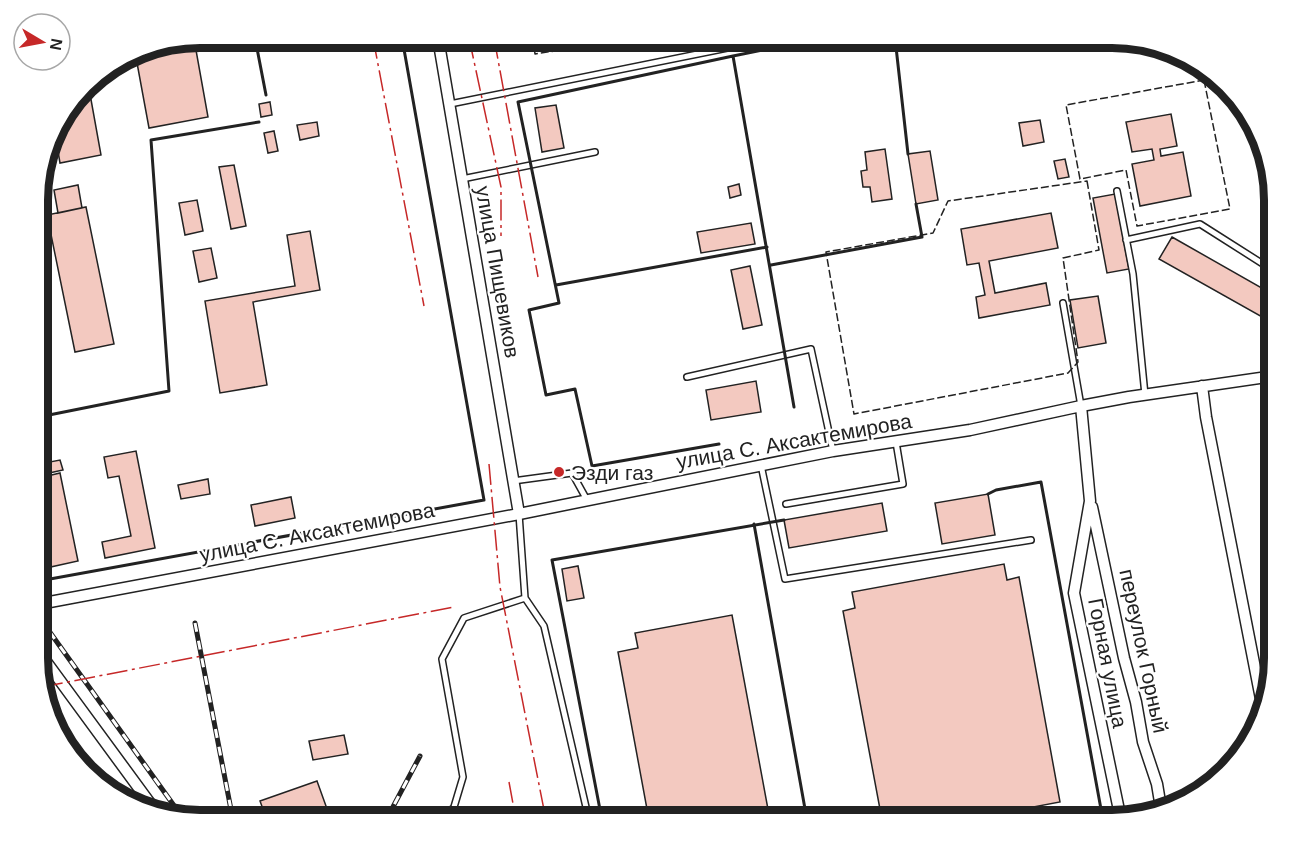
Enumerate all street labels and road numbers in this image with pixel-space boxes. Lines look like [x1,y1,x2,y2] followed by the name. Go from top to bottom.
[472,184,524,360] street label: улица Пищевиков
[675,409,914,473] street label: улица С. Аксактемирова
[198,498,437,566] street label: улица С. Аксактемирова
[1115,567,1173,735] street label: переулок Горный
[1084,596,1132,730] street label: Горная улица

